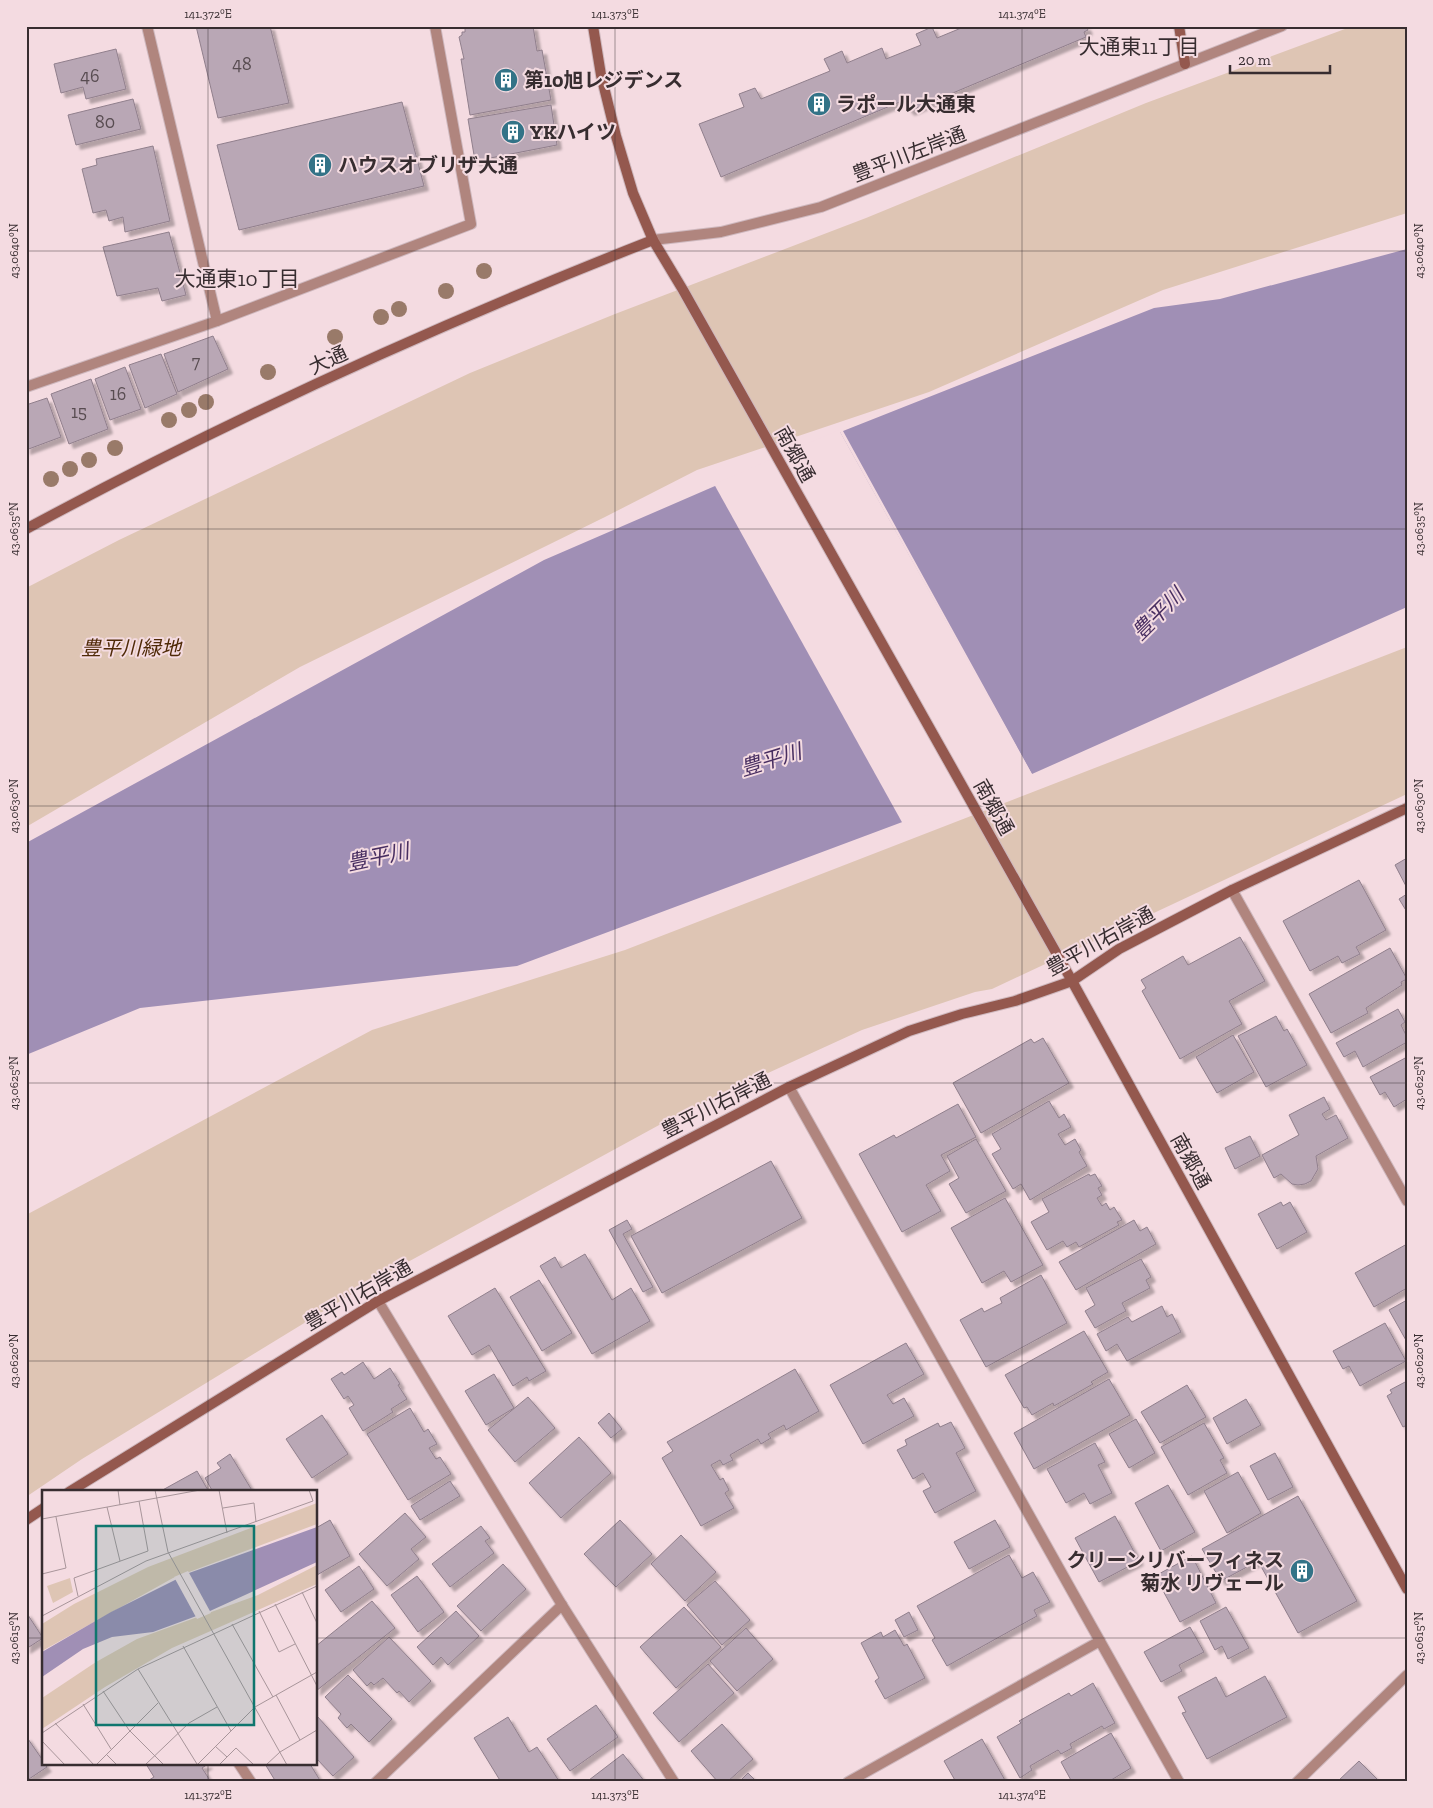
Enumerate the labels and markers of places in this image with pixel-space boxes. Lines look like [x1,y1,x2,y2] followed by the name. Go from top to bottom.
[493,67,519,93] building icon: 第10旭レジデンス
[524,68,683,92] place label: 第10旭レジデンス
[806,91,832,117] building icon: ラポール大通東
[836,92,976,116] place label: ラポール大通東
[500,119,526,145] building icon: YKハイツ
[530,120,616,144] place label: YKハイツ
[307,152,333,178] building icon: ハウスオブリザ大通
[338,153,518,177] place label: ハウスオブリザ大通
[1067,1548,1284,1595] place label: クリーンリバーフィネス 菊水 リヴェール
[1289,1558,1315,1584] building icon: クリーンリバーフィネス 菊水 リヴェール

